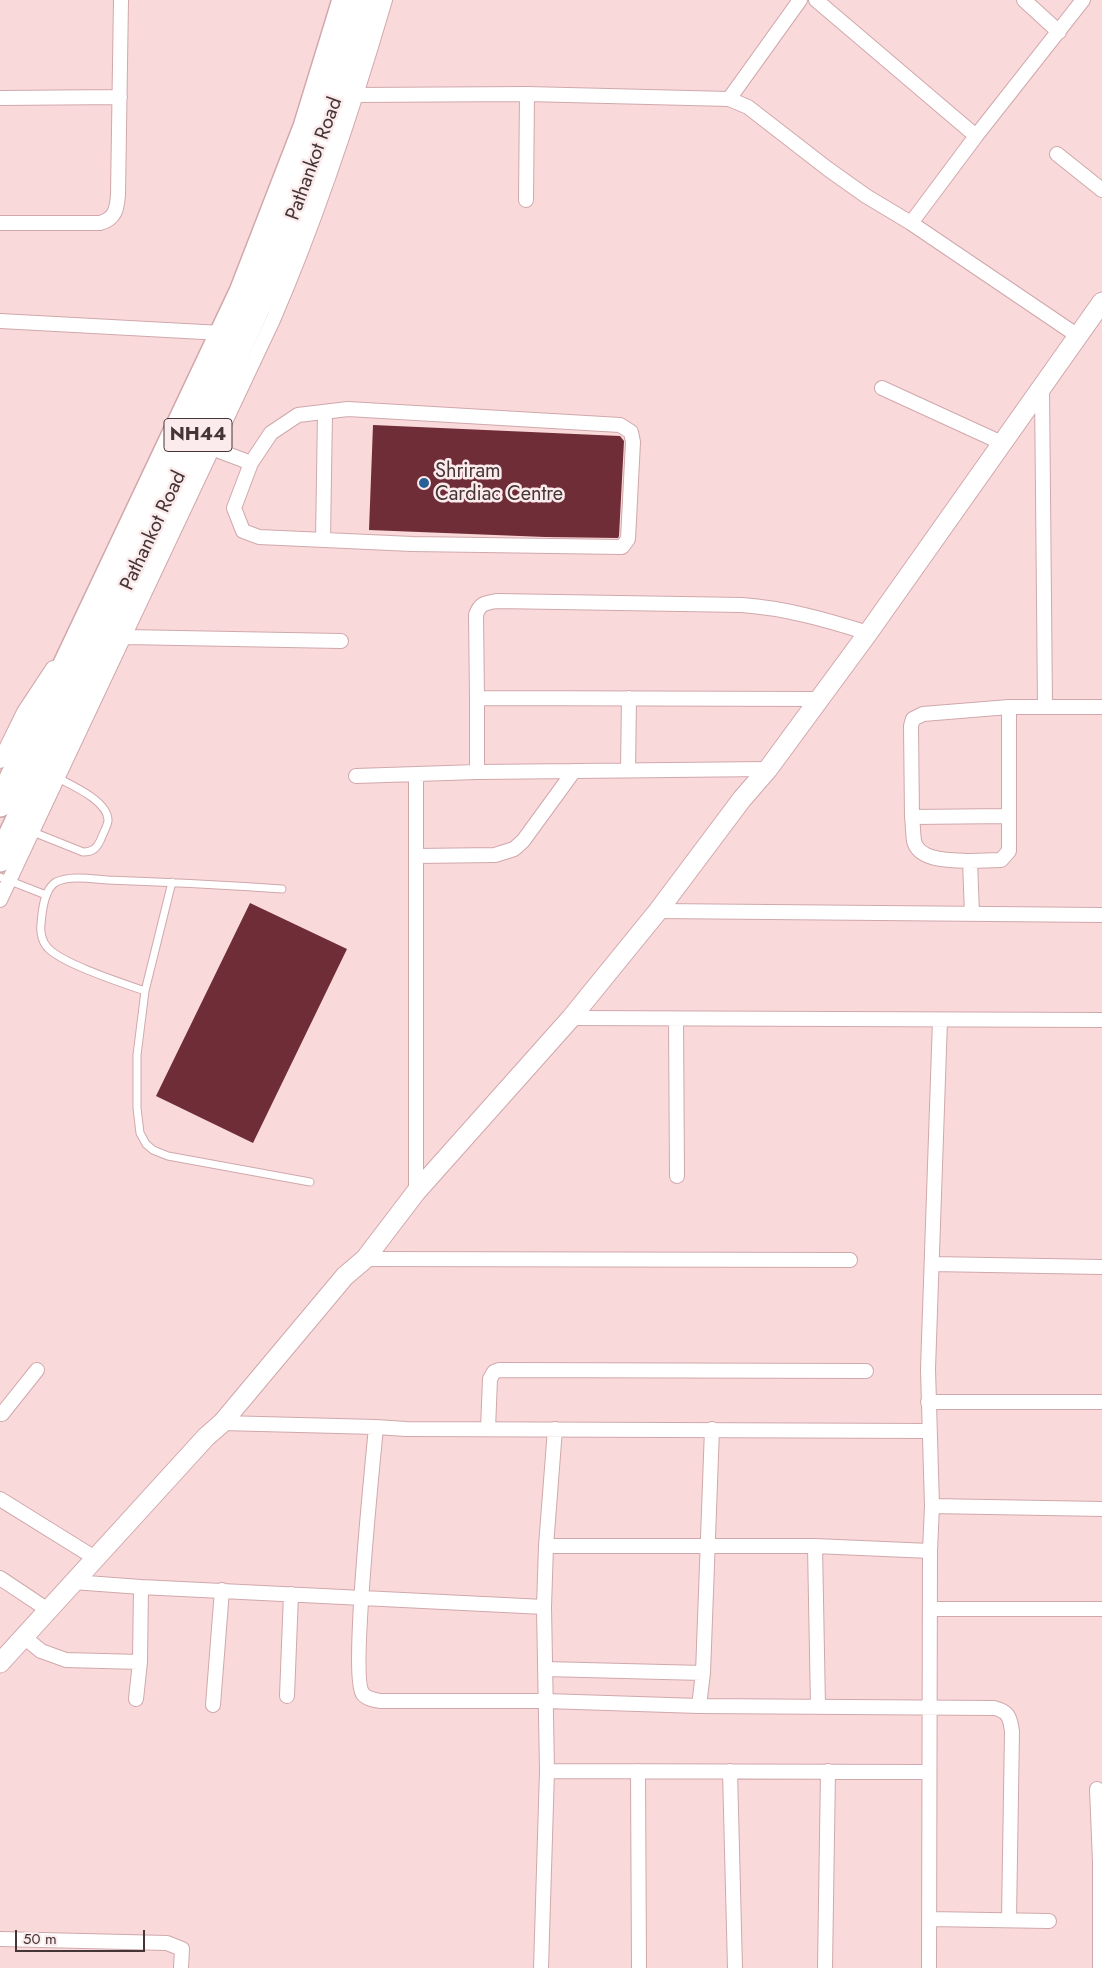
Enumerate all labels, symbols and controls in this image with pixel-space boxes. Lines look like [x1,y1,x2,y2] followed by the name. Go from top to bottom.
[282,94,348,224] street label: Pathankot Road
[164,418,232,452] road number: NH44
[435,460,563,507] place label: Shriram Cardiac Centre
[116,468,192,594] street label: Pathankot Road
[417,476,431,490] marker: Shriram Cardiac Centre
[18,1920,148,1952] scale bar
[23,1928,57,1950] text: 50 m

